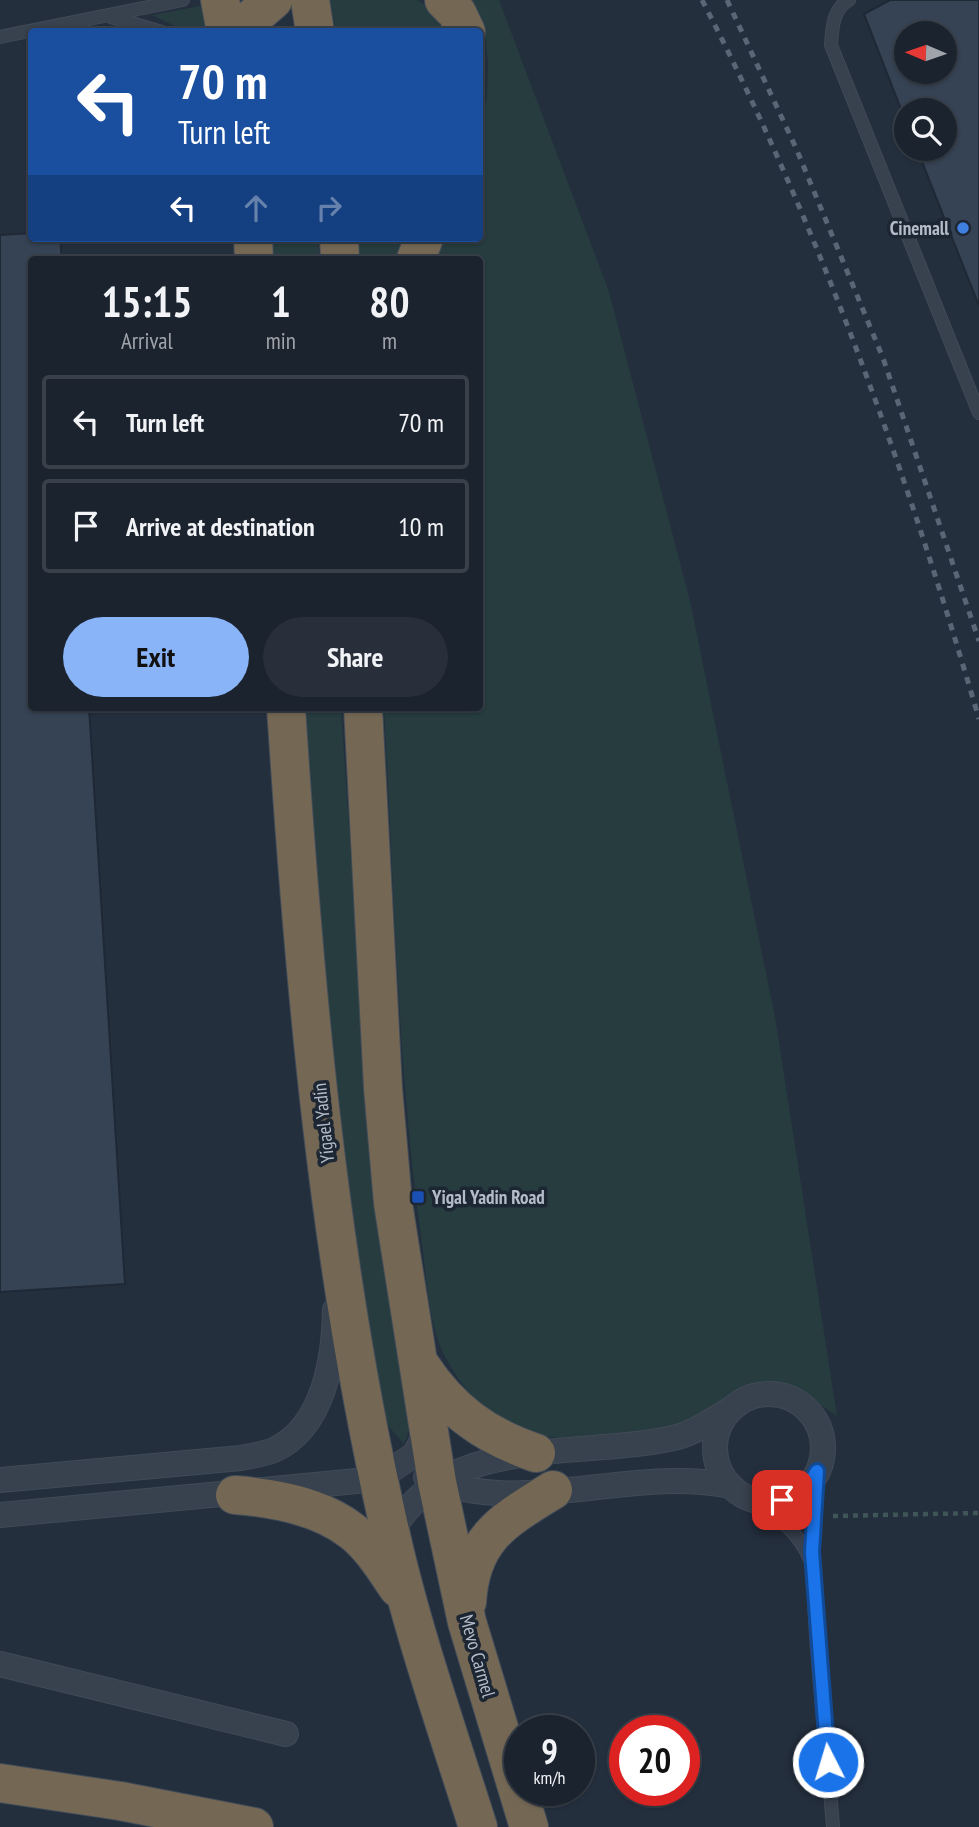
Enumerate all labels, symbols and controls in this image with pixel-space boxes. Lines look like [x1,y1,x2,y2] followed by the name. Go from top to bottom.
[894,21,957,84] north arrow
[894,21,957,161] map controls
[178,49,267,113] text: 70 m
[63,56,154,147] icon: left
[894,98,957,161] button: search
[178,111,270,153] text: Turn left
[164,189,202,227] icon: left
[237,189,275,227] icon: ahead
[310,189,348,227] icon: right
[890,216,949,240] place label: Cinemall
[955,220,971,236] marker: Cinemall
[101,274,192,329] text: 15:15
[271,274,291,329] text: 1
[369,274,409,329] text: 80
[121,326,173,355] text: Arrival
[266,326,296,355] text: min
[382,326,397,355] text: m
[67,403,105,441] icon: left
[126,406,204,439] text: Turn left
[398,406,444,439] text: 70 m
[67,507,105,545] icon: arrive
[126,510,315,543] text: Arrive at destination
[398,510,444,543] text: 10 m
[63,617,249,697] button: Exit
[263,617,448,697] button: Share
[307,1082,339,1164] street label: Yigael Yadin
[431,1185,545,1209] place label: Yigal Yadin Road
[410,1189,426,1205] marker: Yigal Yadin Road
[752,1470,812,1530] pin
[763,1481,801,1519] icon: arrive
[455,1612,501,1701] street label: Mevo Carmel
[609,1715,700,1806] speed limit sign: 20
[791,1725,865,1799] position arrow
[541,1728,558,1774] text: 9
[534,1766,565,1789] text: km/h

